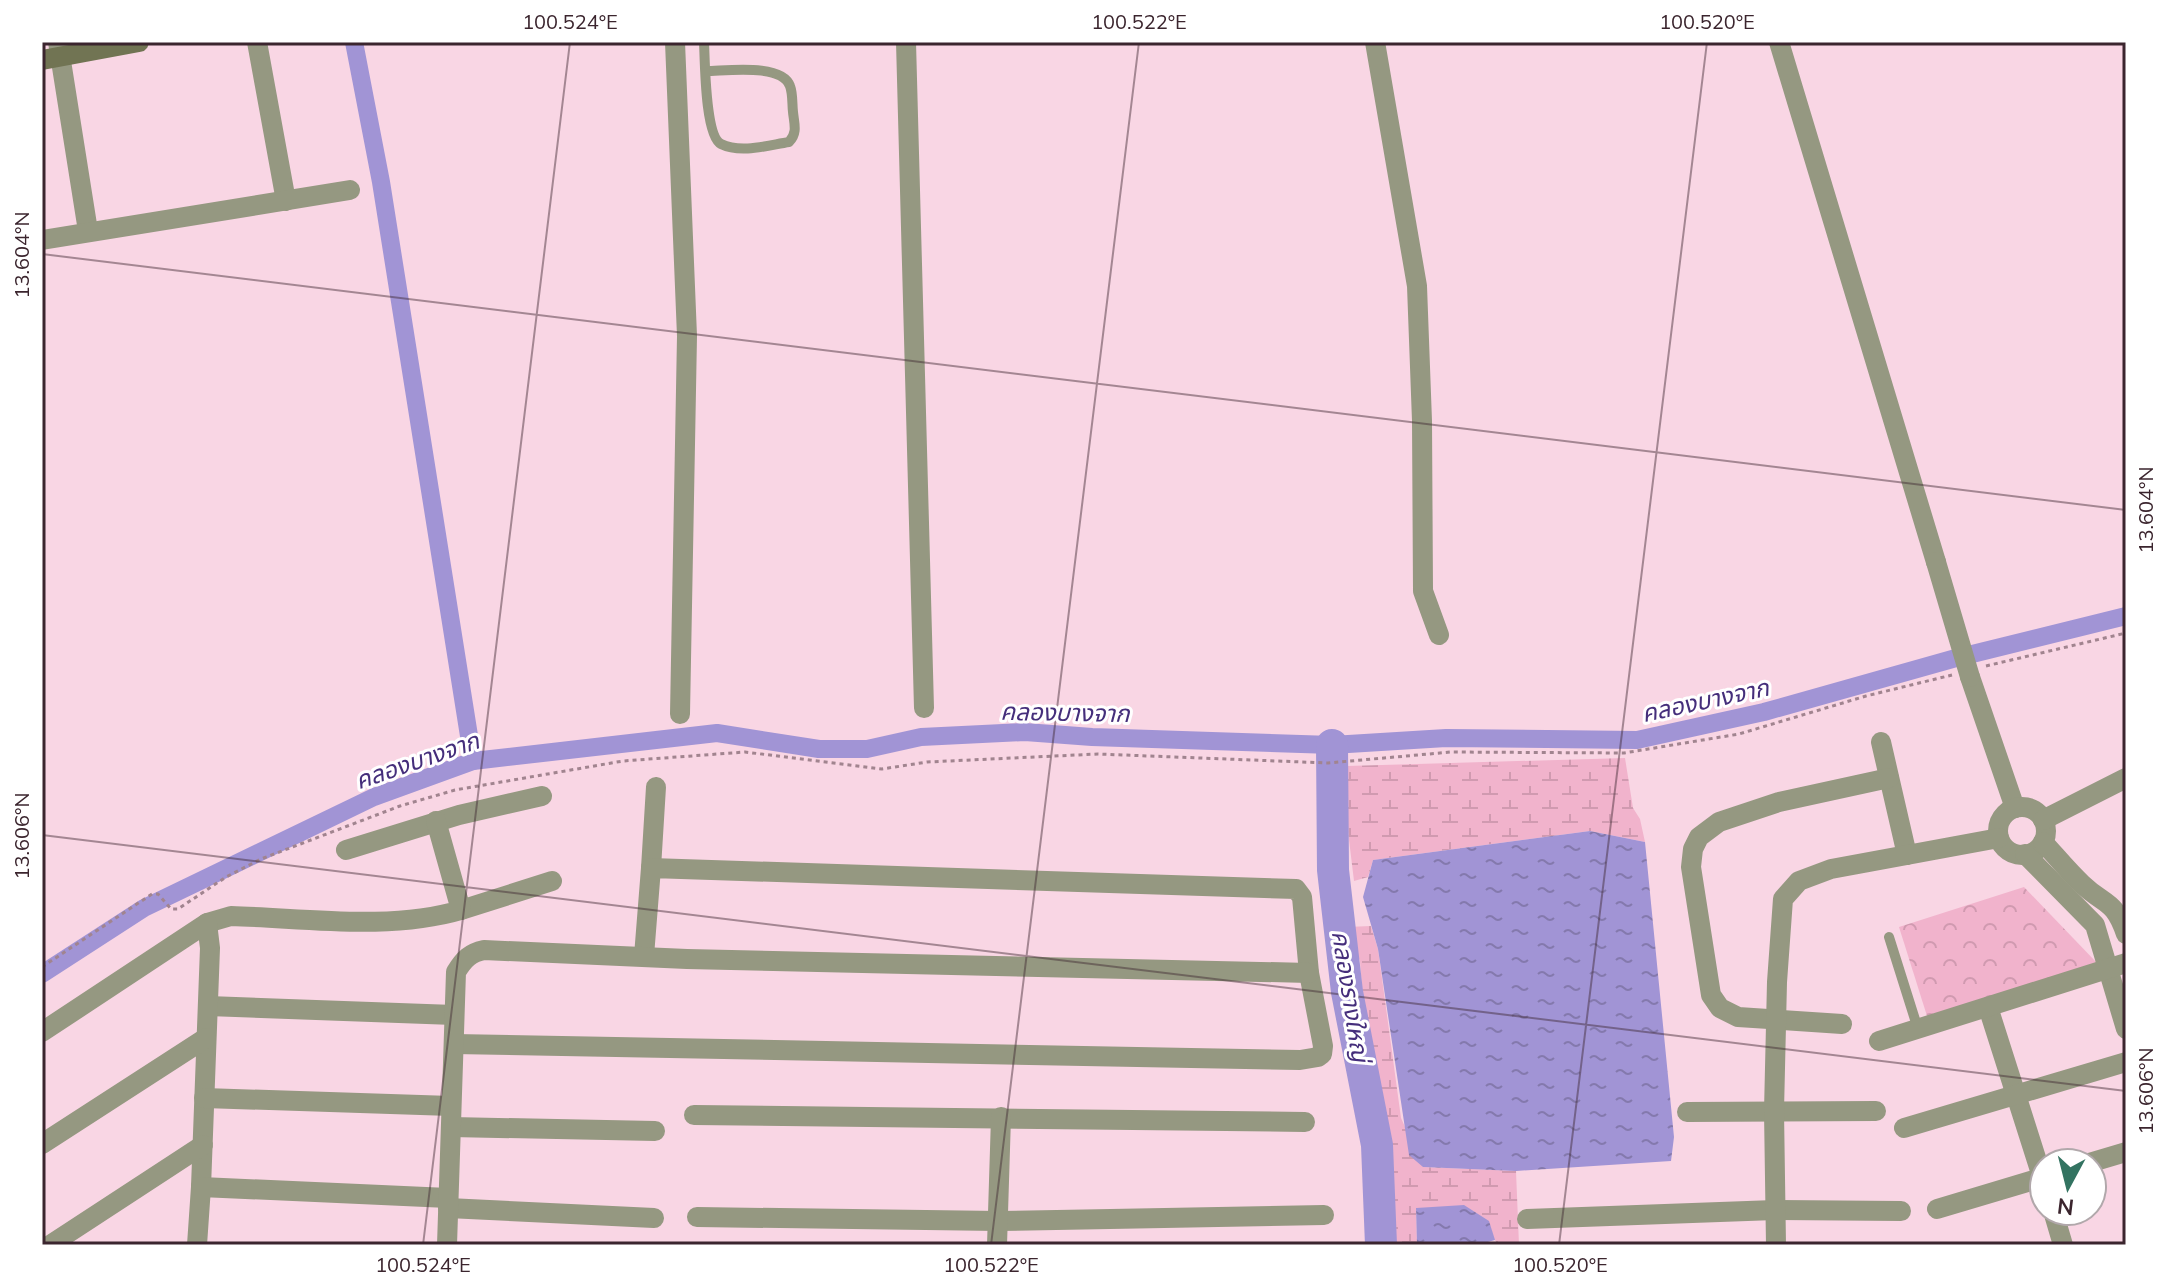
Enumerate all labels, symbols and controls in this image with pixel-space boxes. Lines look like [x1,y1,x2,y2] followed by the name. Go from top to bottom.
[522,9,618,34] text: 100.524°E
[1091,9,1187,34] text: 100.522°E
[1659,9,1755,34] text: 100.520°E
[9,212,34,298] text: 13.604°N
[2133,467,2158,553] text: 13.604°N
[1639,672,1773,728] water label: คลองบางจาก
[1000,696,1131,728] water label: คลองบางจาก
[351,724,484,795] water label: คลองบางจาก
[9,793,34,879] text: 13.606°N
[1326,928,1377,1067] water label: คลองรางใหญ่
[2133,1048,2158,1134] text: 13.606°N
[2028,1147,2108,1227] north arrow
[2056,1192,2076,1222] text: N
[375,1252,471,1277] text: 100.524°E
[943,1252,1039,1277] text: 100.522°E
[1512,1252,1608,1277] text: 100.520°E

